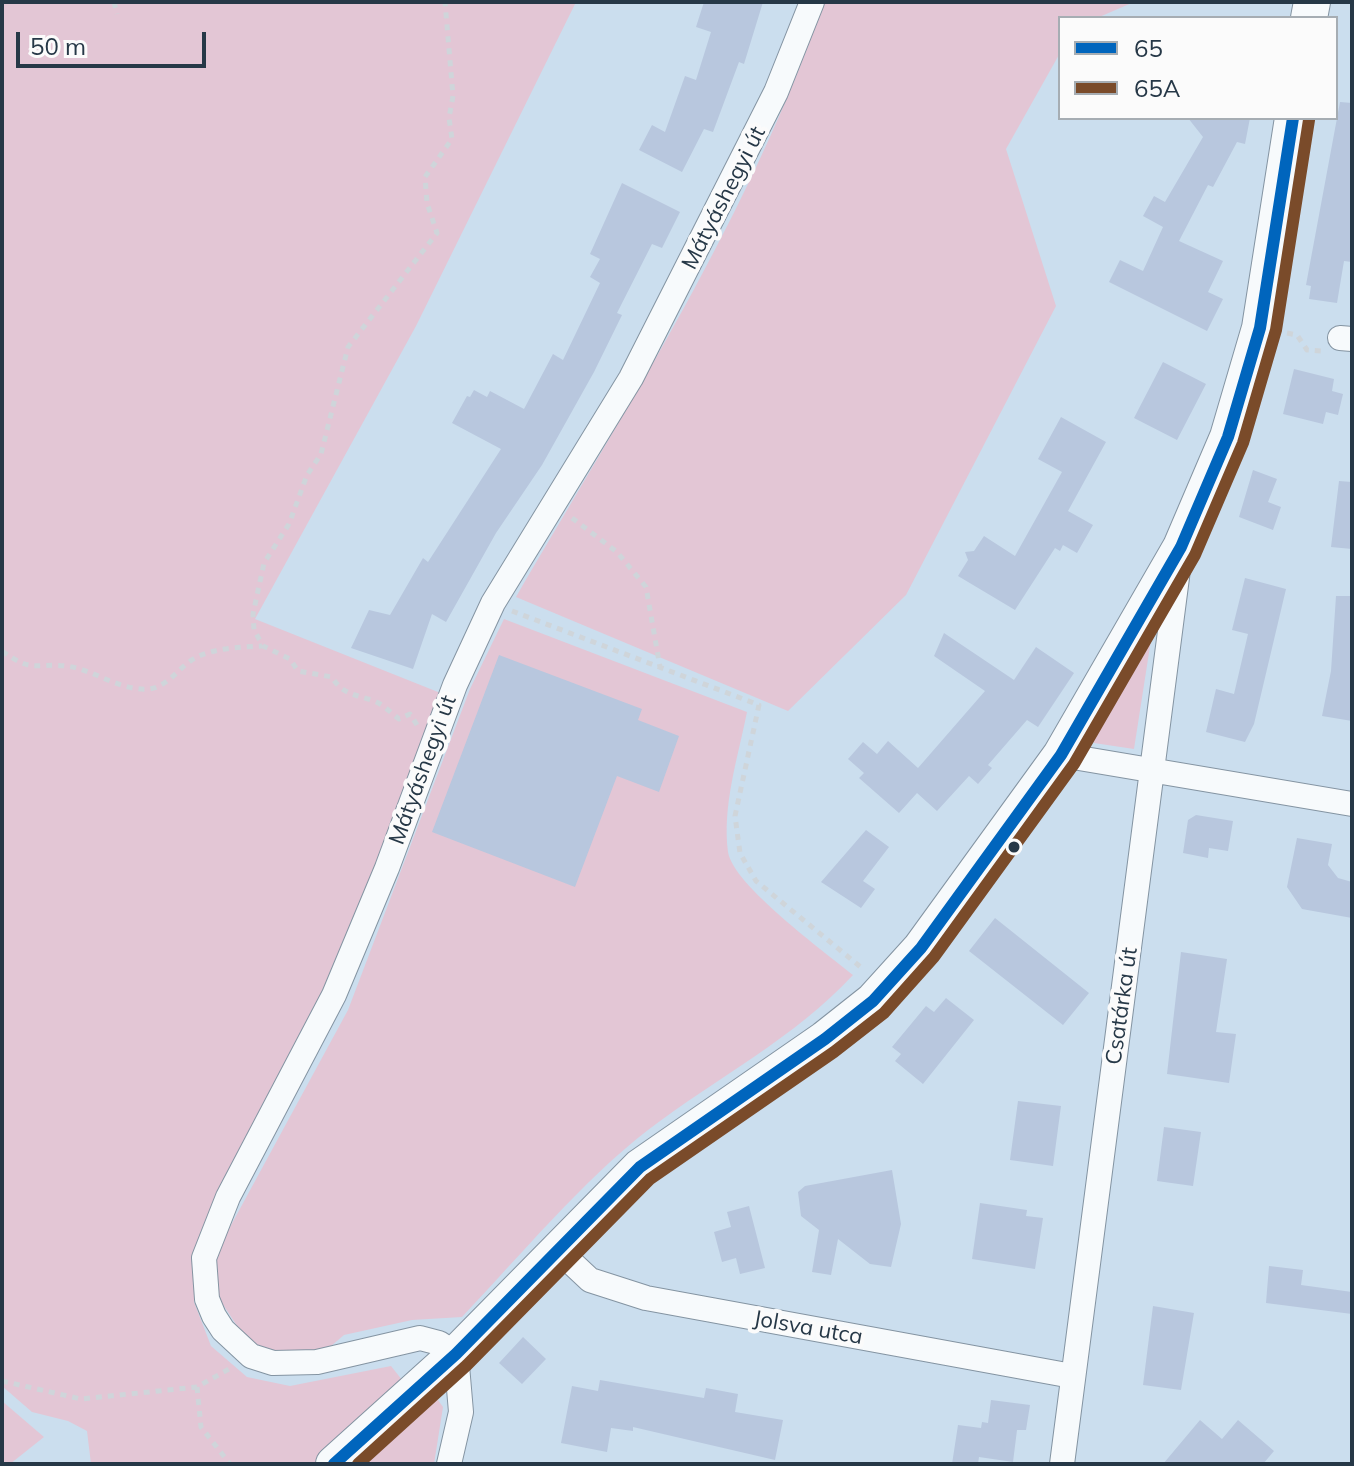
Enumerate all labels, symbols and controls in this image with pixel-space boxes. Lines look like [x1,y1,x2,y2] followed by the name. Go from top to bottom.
[20,16,210,66] scale bar
[1058,16,1338,120] legend
[30,31,86,61] text: 50 m
[1134,33,1163,63] text: 65
[1134,73,1180,103] text: 65A
[677,122,771,274] street label: Mátyáshegyi út
[384,692,462,848] street label: Mátyáshegyi út
[1006,839,1022,855] unlabelled marker
[1101,946,1143,1066] street label: Csatárka út
[751,1305,865,1351] street label: Jolsva utca

